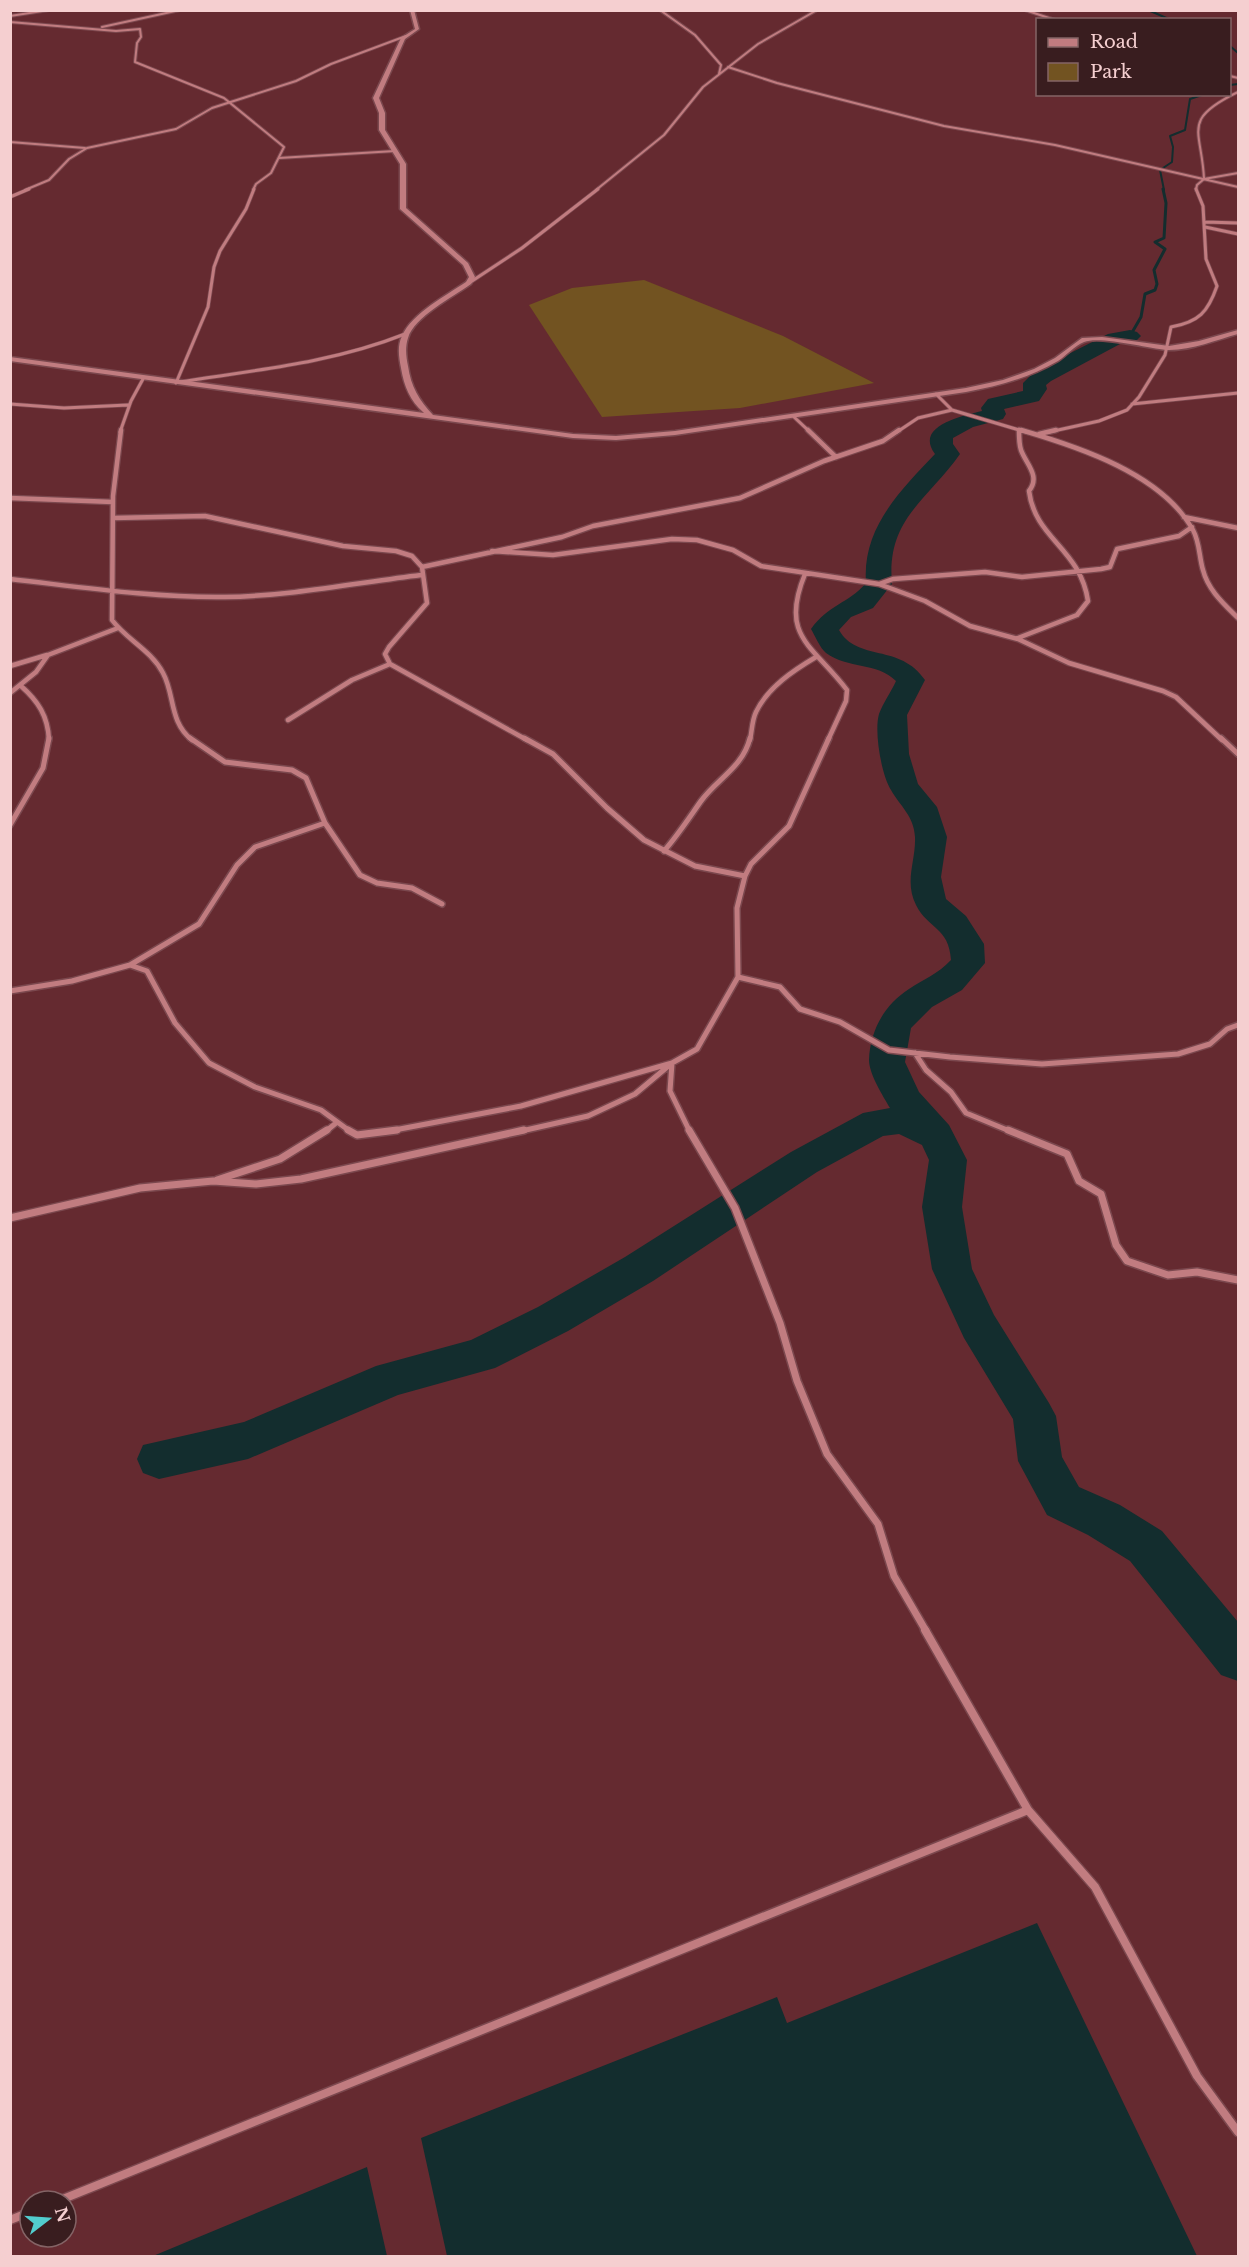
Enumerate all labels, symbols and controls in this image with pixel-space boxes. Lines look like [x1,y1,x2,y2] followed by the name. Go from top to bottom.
[1036,18,1231,96] legend
[1090,31,1138,53] text: Road
[1090,61,1132,83] text: Park
[18,2189,78,2249] north arrow
[51,2204,74,2225] text: N

